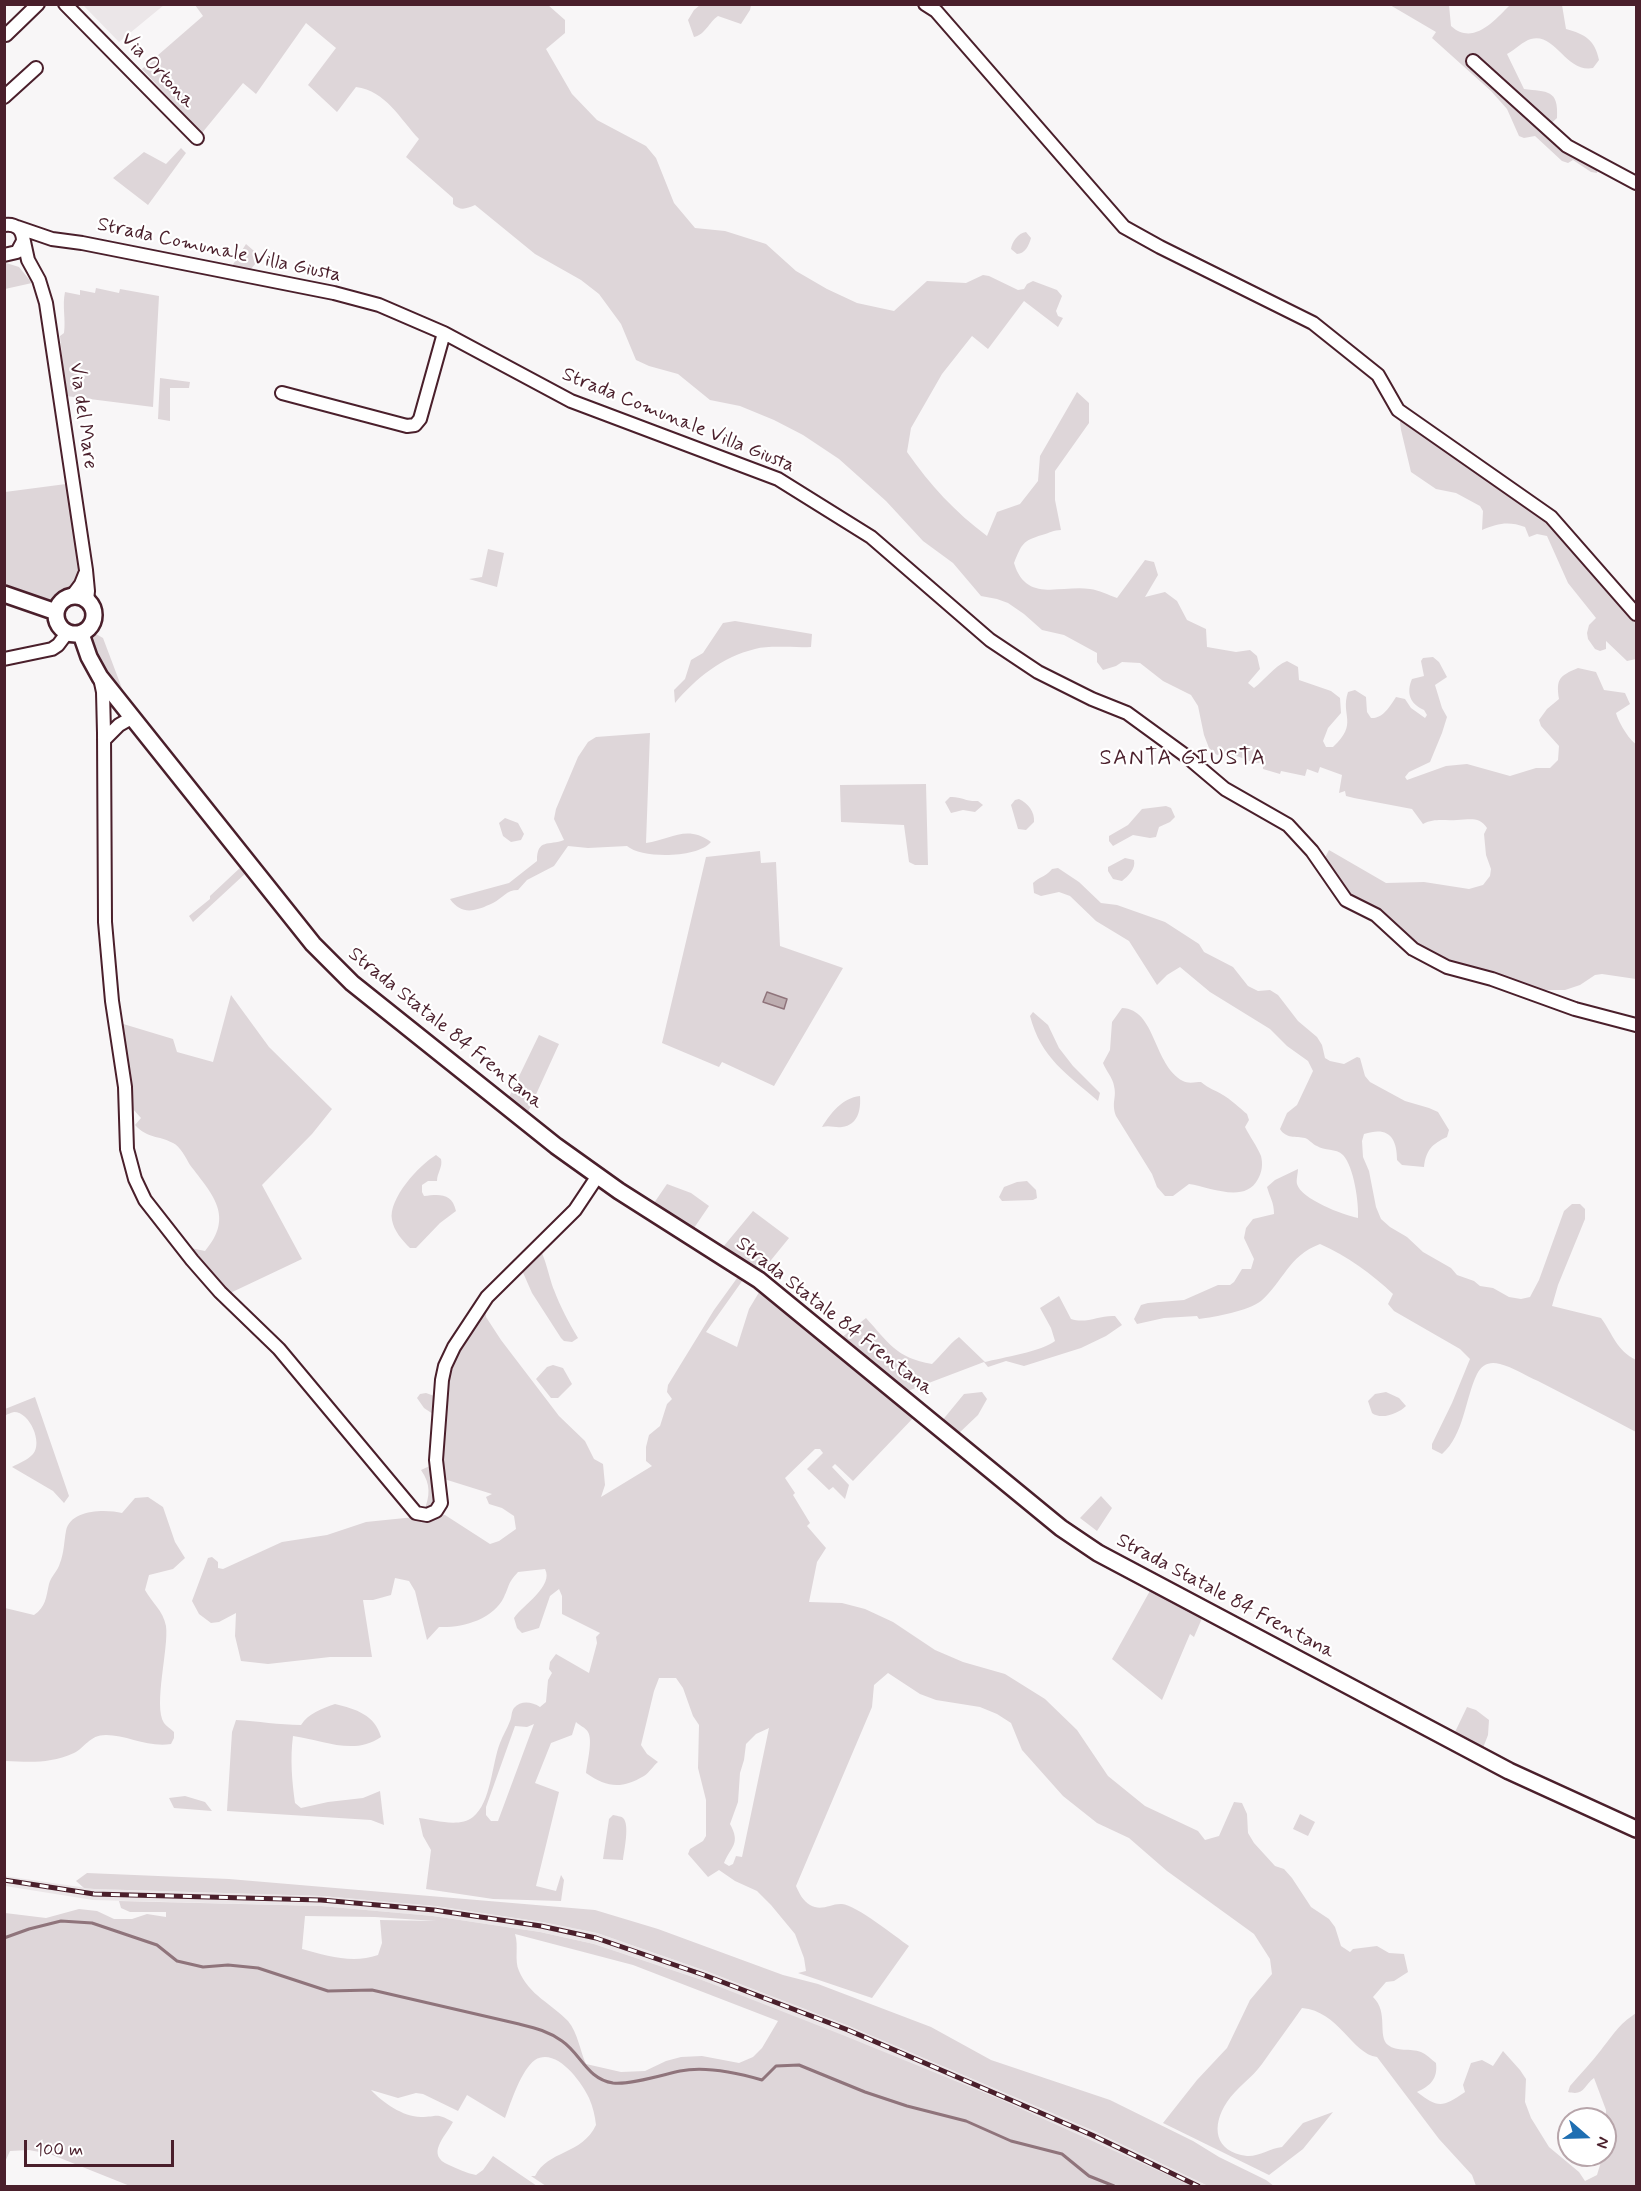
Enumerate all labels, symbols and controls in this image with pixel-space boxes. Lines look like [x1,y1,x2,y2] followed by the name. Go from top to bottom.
[115,28,199,114] street label: Via Ortona
[95,213,343,289] street label: Strada Comunale Villa Giusta
[63,361,101,471] street label: Via del Mare
[558,363,798,479] street label: Strada Comunale Villa Giusta
[1098,746,1268,772] district label: SANTA GIUSTA
[343,943,547,1115] street label: Strada Statale 84 Frentana
[731,1232,937,1402] street label: Strada Statale 84 Frentana
[1112,1529,1338,1665] street label: Strada Statale 84 Frentana
[1557,2107,1617,2167] north arrow
[27,2128,177,2166] scale bar
[1591,2134,1614,2151] text: N
[35,2138,83,2162] text: 100 m

